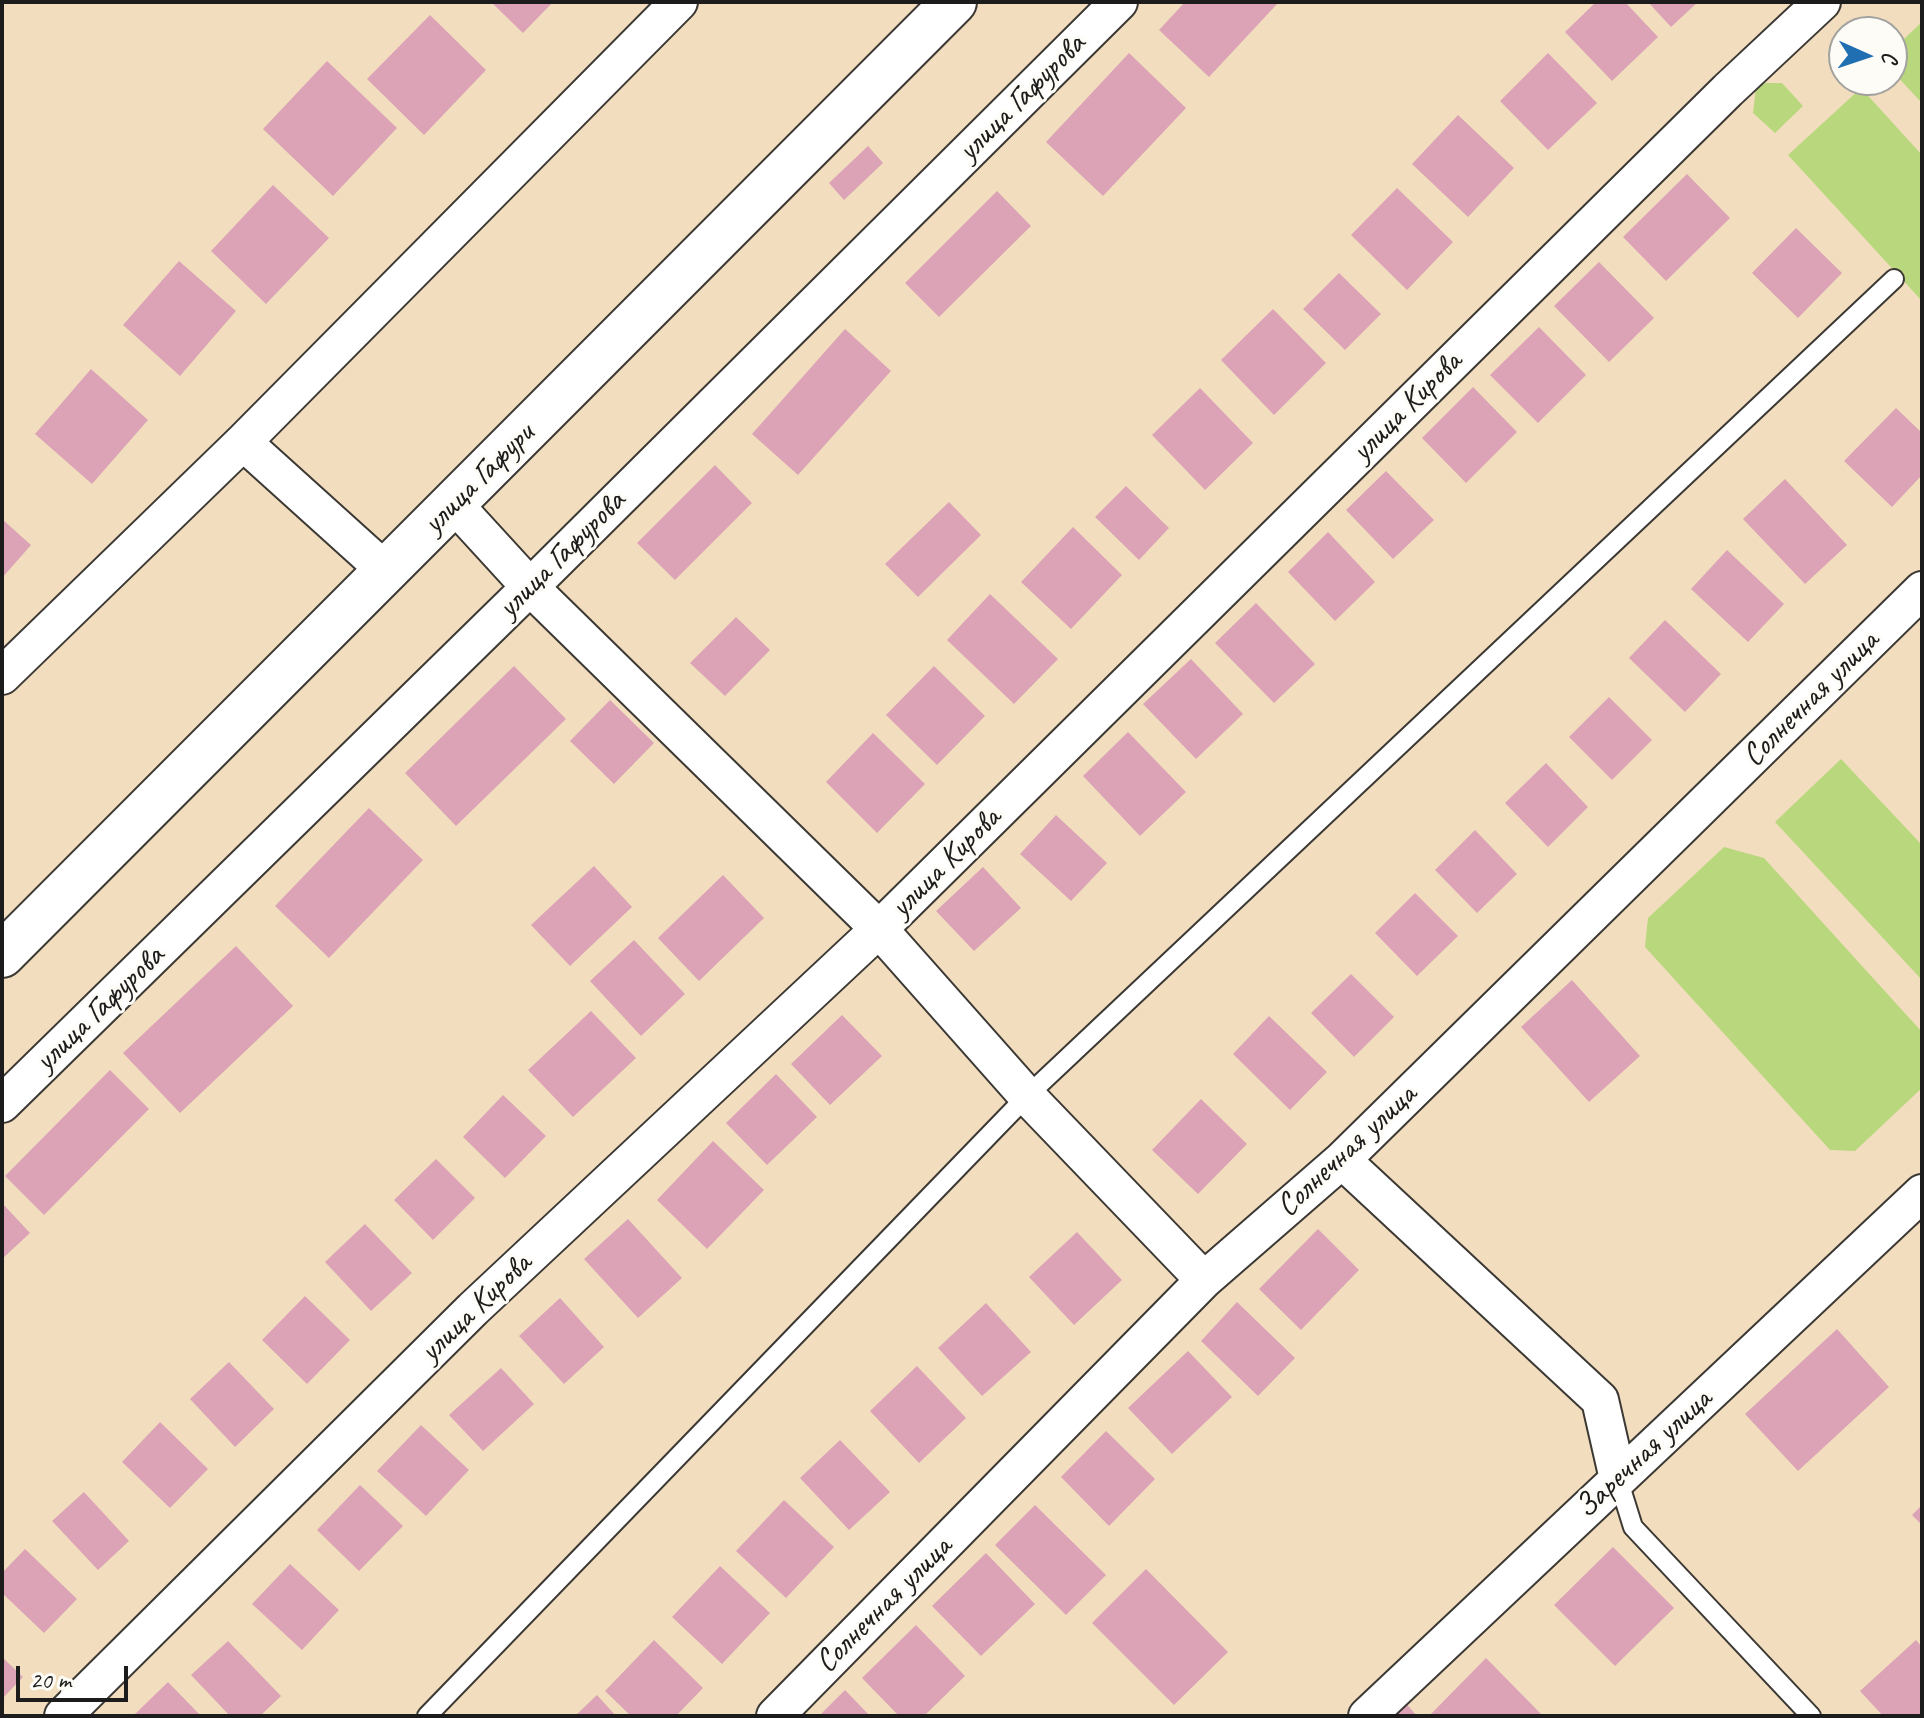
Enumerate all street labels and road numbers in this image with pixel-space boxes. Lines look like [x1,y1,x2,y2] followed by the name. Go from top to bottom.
[950,26,1094,170] street label: улица Гафурова
[1344,344,1470,470] street label: улица Кирова
[415,415,543,543] street label: улица Гафури
[490,483,634,627] street label: улица Гафурова
[1735,623,1887,775] street label: Солнечная улица
[883,800,1009,926] street label: улица Кирова
[27,938,173,1080] street label: улица Гафурова
[1269,1076,1425,1226] street label: Солнечная улица
[412,1245,540,1371] street label: улица Кирова
[1568,1381,1720,1527] street label: Заречная улица
[808,1529,960,1681] street label: Солнечная улица

